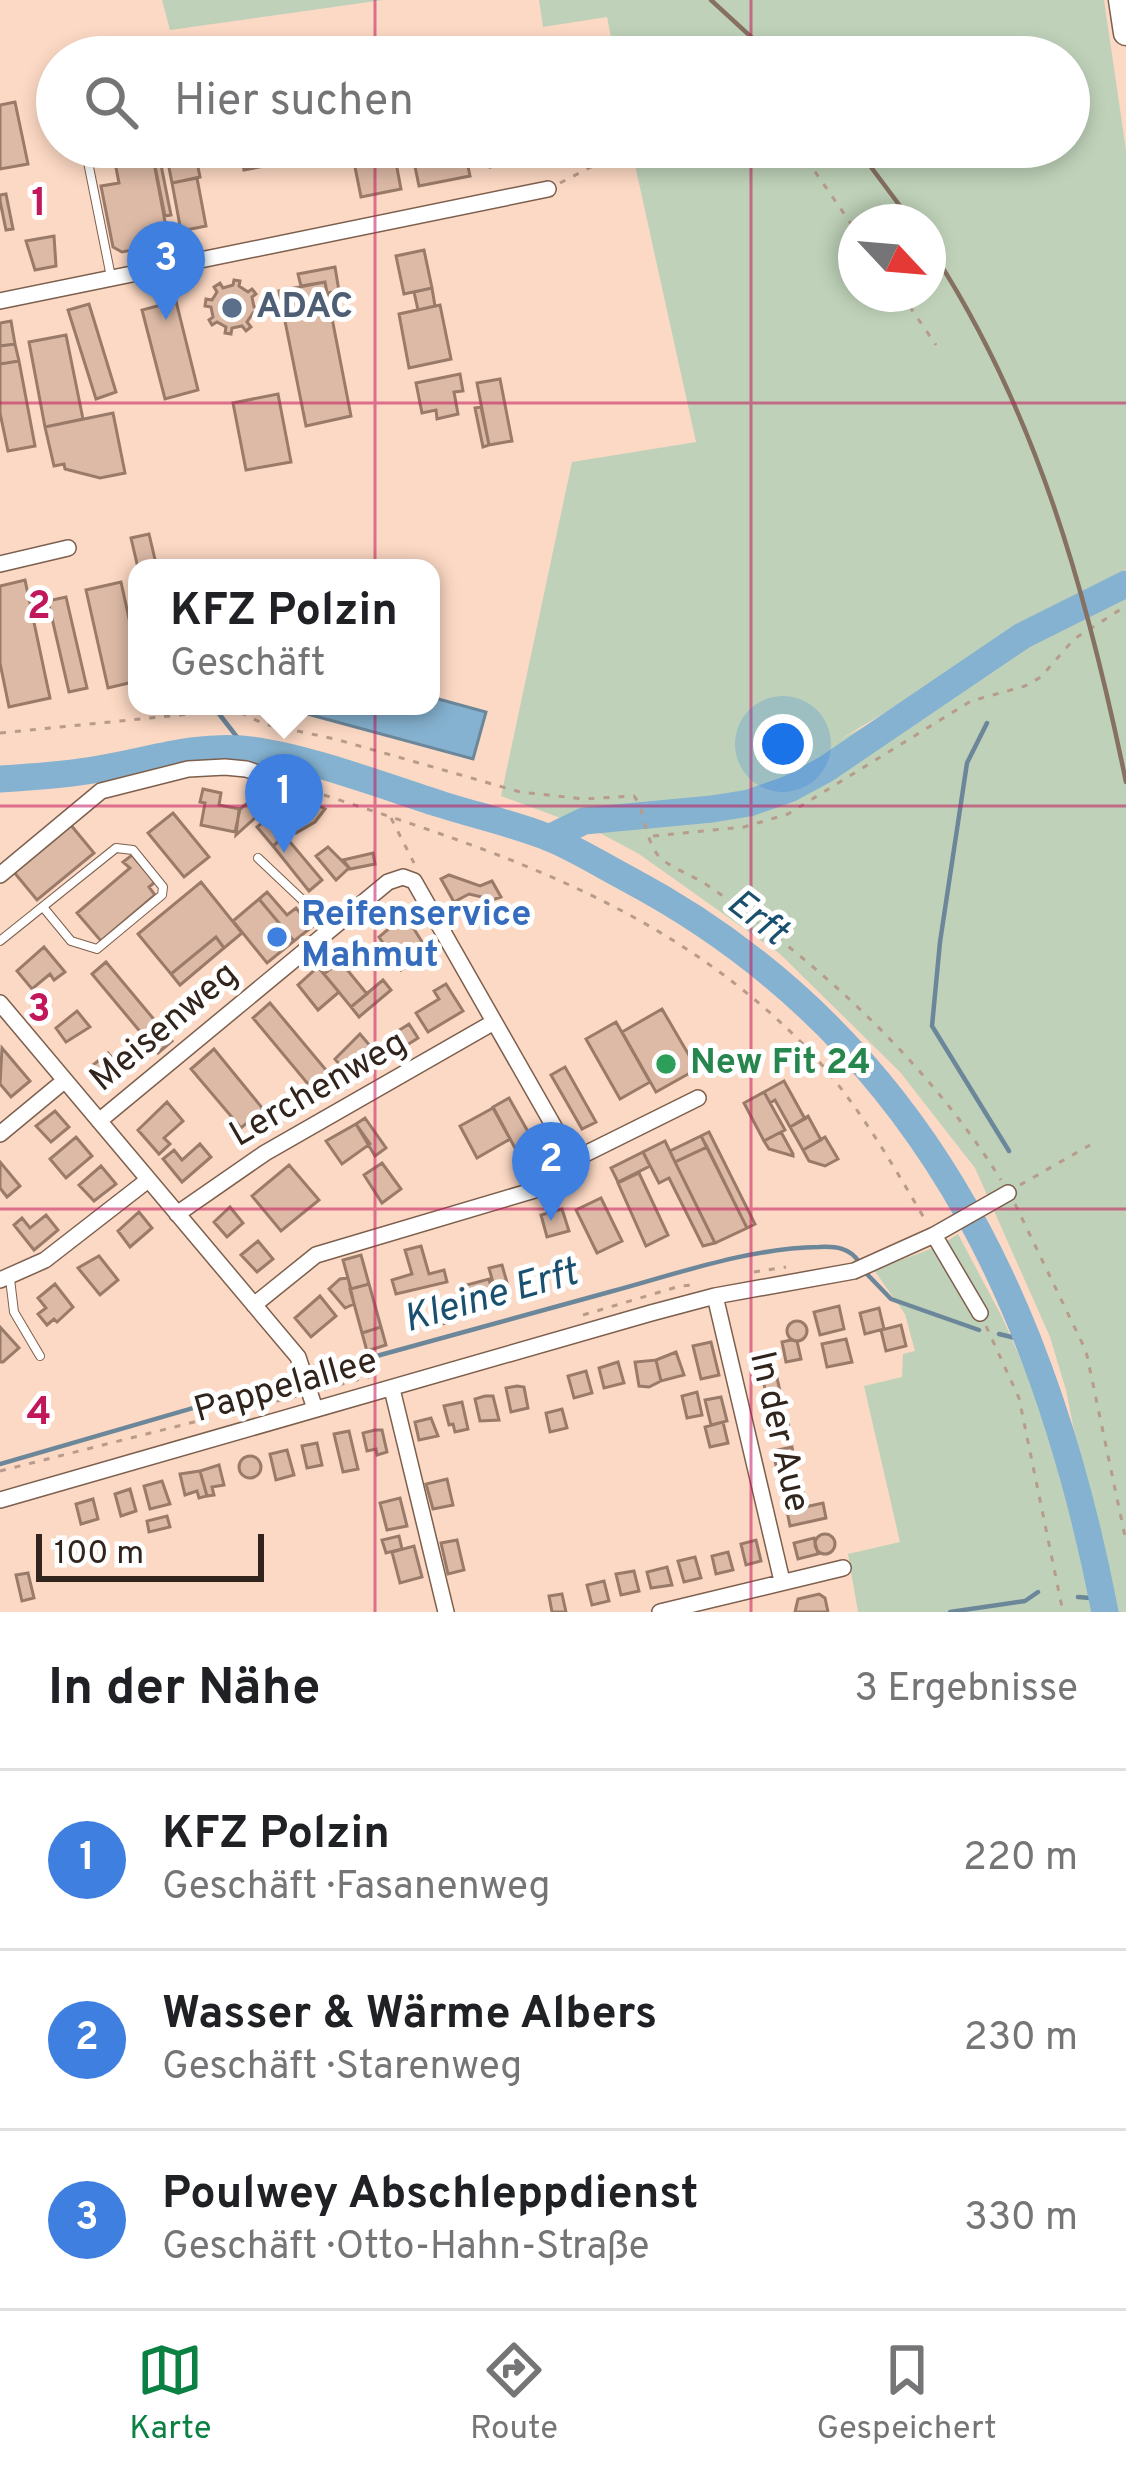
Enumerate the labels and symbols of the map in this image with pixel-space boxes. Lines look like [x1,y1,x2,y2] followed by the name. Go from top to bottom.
[31,181,47,230] text: 1
[838,204,946,312] north arrow
[127,221,205,320] pin: 3
[256,285,353,331] place label: ADAC
[219,295,245,321] marker: ADAC
[27,584,51,633] text: 2
[753,714,813,774] your location
[245,754,323,853] pin: 1
[716,880,798,959] water label: Erft
[301,893,531,980] place label: Reifenservice Mahmut
[264,924,290,950] marker: Reifenservice Mahmut
[82,953,248,1103] street label: Meisenweg
[27,987,51,1036] text: 3
[222,1021,416,1159] street label: Lerchenweg
[690,1041,871,1087] place label: New Fit 24
[653,1051,679,1077] marker: New Fit 24
[512,1122,590,1221] pin: 2
[398,1249,586,1346] water label: Kleine Erft
[189,1339,383,1435] street label: Pappelallee
[737,1347,819,1517] street label: In der Aue
[26,1390,52,1439] text: 4
[36,1528,264,1581] scale bar

